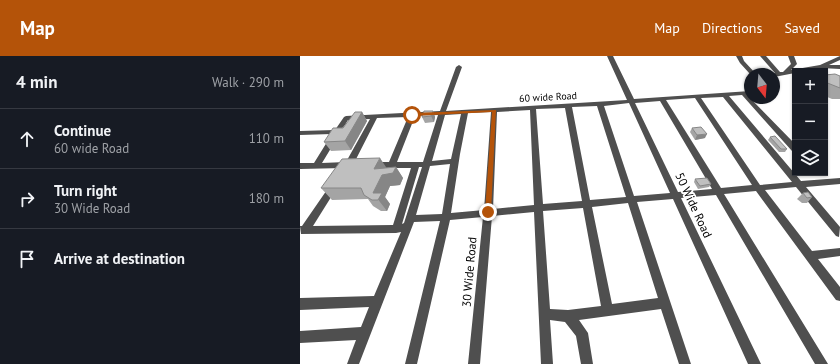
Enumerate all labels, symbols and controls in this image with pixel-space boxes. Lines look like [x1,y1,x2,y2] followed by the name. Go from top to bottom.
[20,16,55,40] text: Map
[654,19,680,37] text: Map
[702,19,762,37] text: Directions
[784,19,820,37] text: Saved
[744,68,780,104] north arrow
[792,68,828,176] map controls
[792,68,828,104] button: +
[16,71,57,93] text: 4 min
[212,74,284,91] text: Walk · 290 m
[519,89,577,105] street label: 60 wide Road
[792,104,828,140] button: −
[403,106,421,124] route start
[54,121,111,140] text: Continue
[16,128,38,150] icon: ahead
[249,130,284,147] text: 110 m
[54,140,129,157] text: 60 wide Road
[792,140,828,176] button: layers
[672,170,716,240] street label: 50 Wide Road
[54,181,117,200] text: Turn right
[16,188,38,210] icon: right
[249,190,284,207] text: 180 m
[54,200,130,217] text: 30 Wide Road
[479,203,497,221] route end
[458,236,480,308] street label: 30 Wide Road
[16,248,38,270] icon: arrive
[54,249,185,268] text: Arrive at destination

